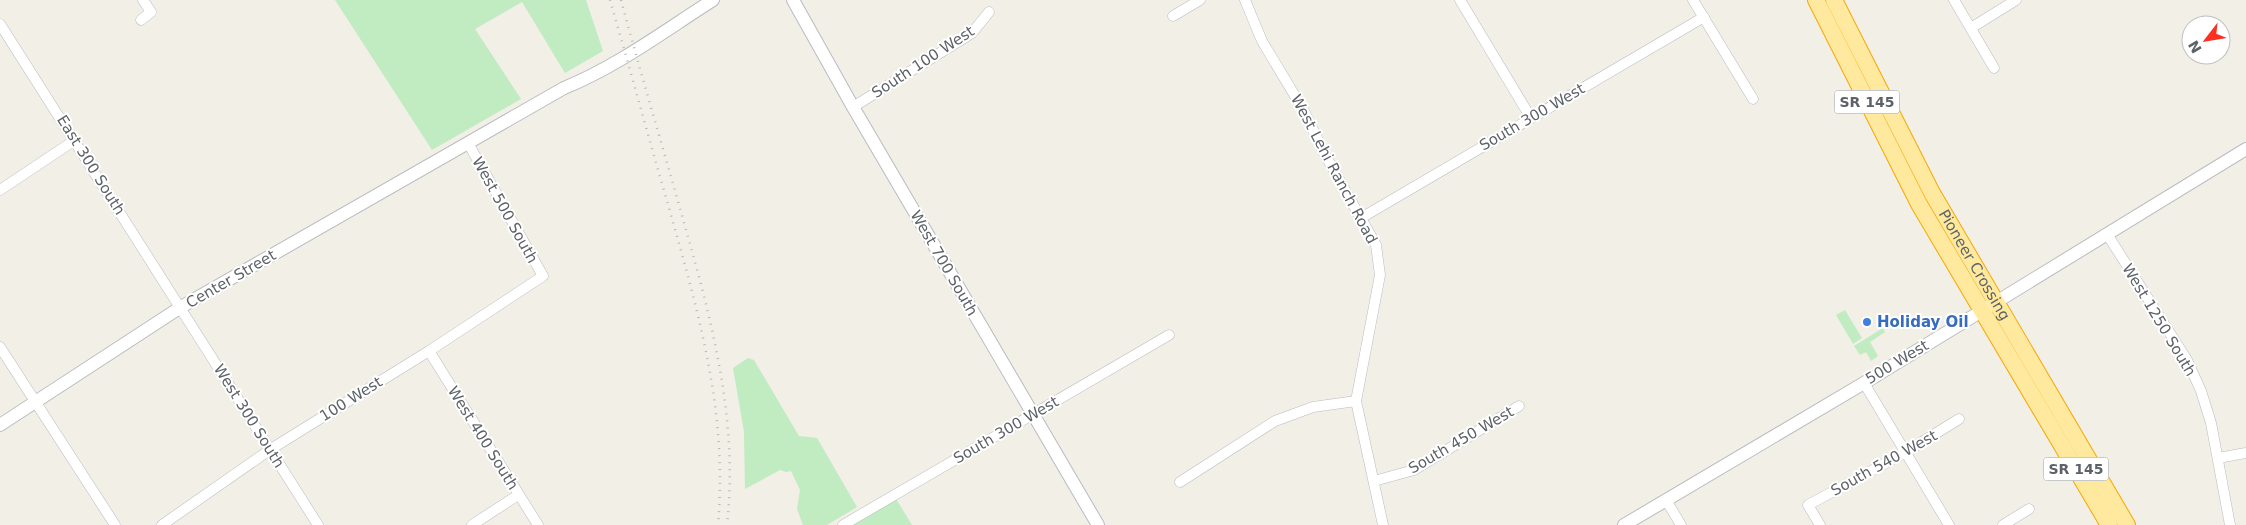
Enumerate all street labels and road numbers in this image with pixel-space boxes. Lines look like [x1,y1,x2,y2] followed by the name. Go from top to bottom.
[868,22,978,102] street label: South 100 West
[1476,79,1588,154] street label: South 300 West
[1834,90,1900,114] road number: SR 145
[1287,91,1381,247] street label: West Lehi Ranch Road
[53,112,129,218] street label: East 300 South
[468,154,542,266] street label: West 500 South
[1935,206,2014,324] street label: Pioneer Crossing
[907,207,981,319] street label: West 700 South
[183,246,279,312] street label: Center Street
[2118,260,2200,380] street label: West 1250 South
[1862,336,1932,388] street label: 500 West
[210,361,288,471] street label: West 300 South
[316,373,386,425] street label: 100 West
[444,383,522,493] street label: West 400 South
[950,392,1062,467] street label: South 300 West
[1405,402,1517,477] street label: South 450 West
[1828,426,1940,500] street label: South 540 West
[2044,458,2108,480] road number: SR 145

